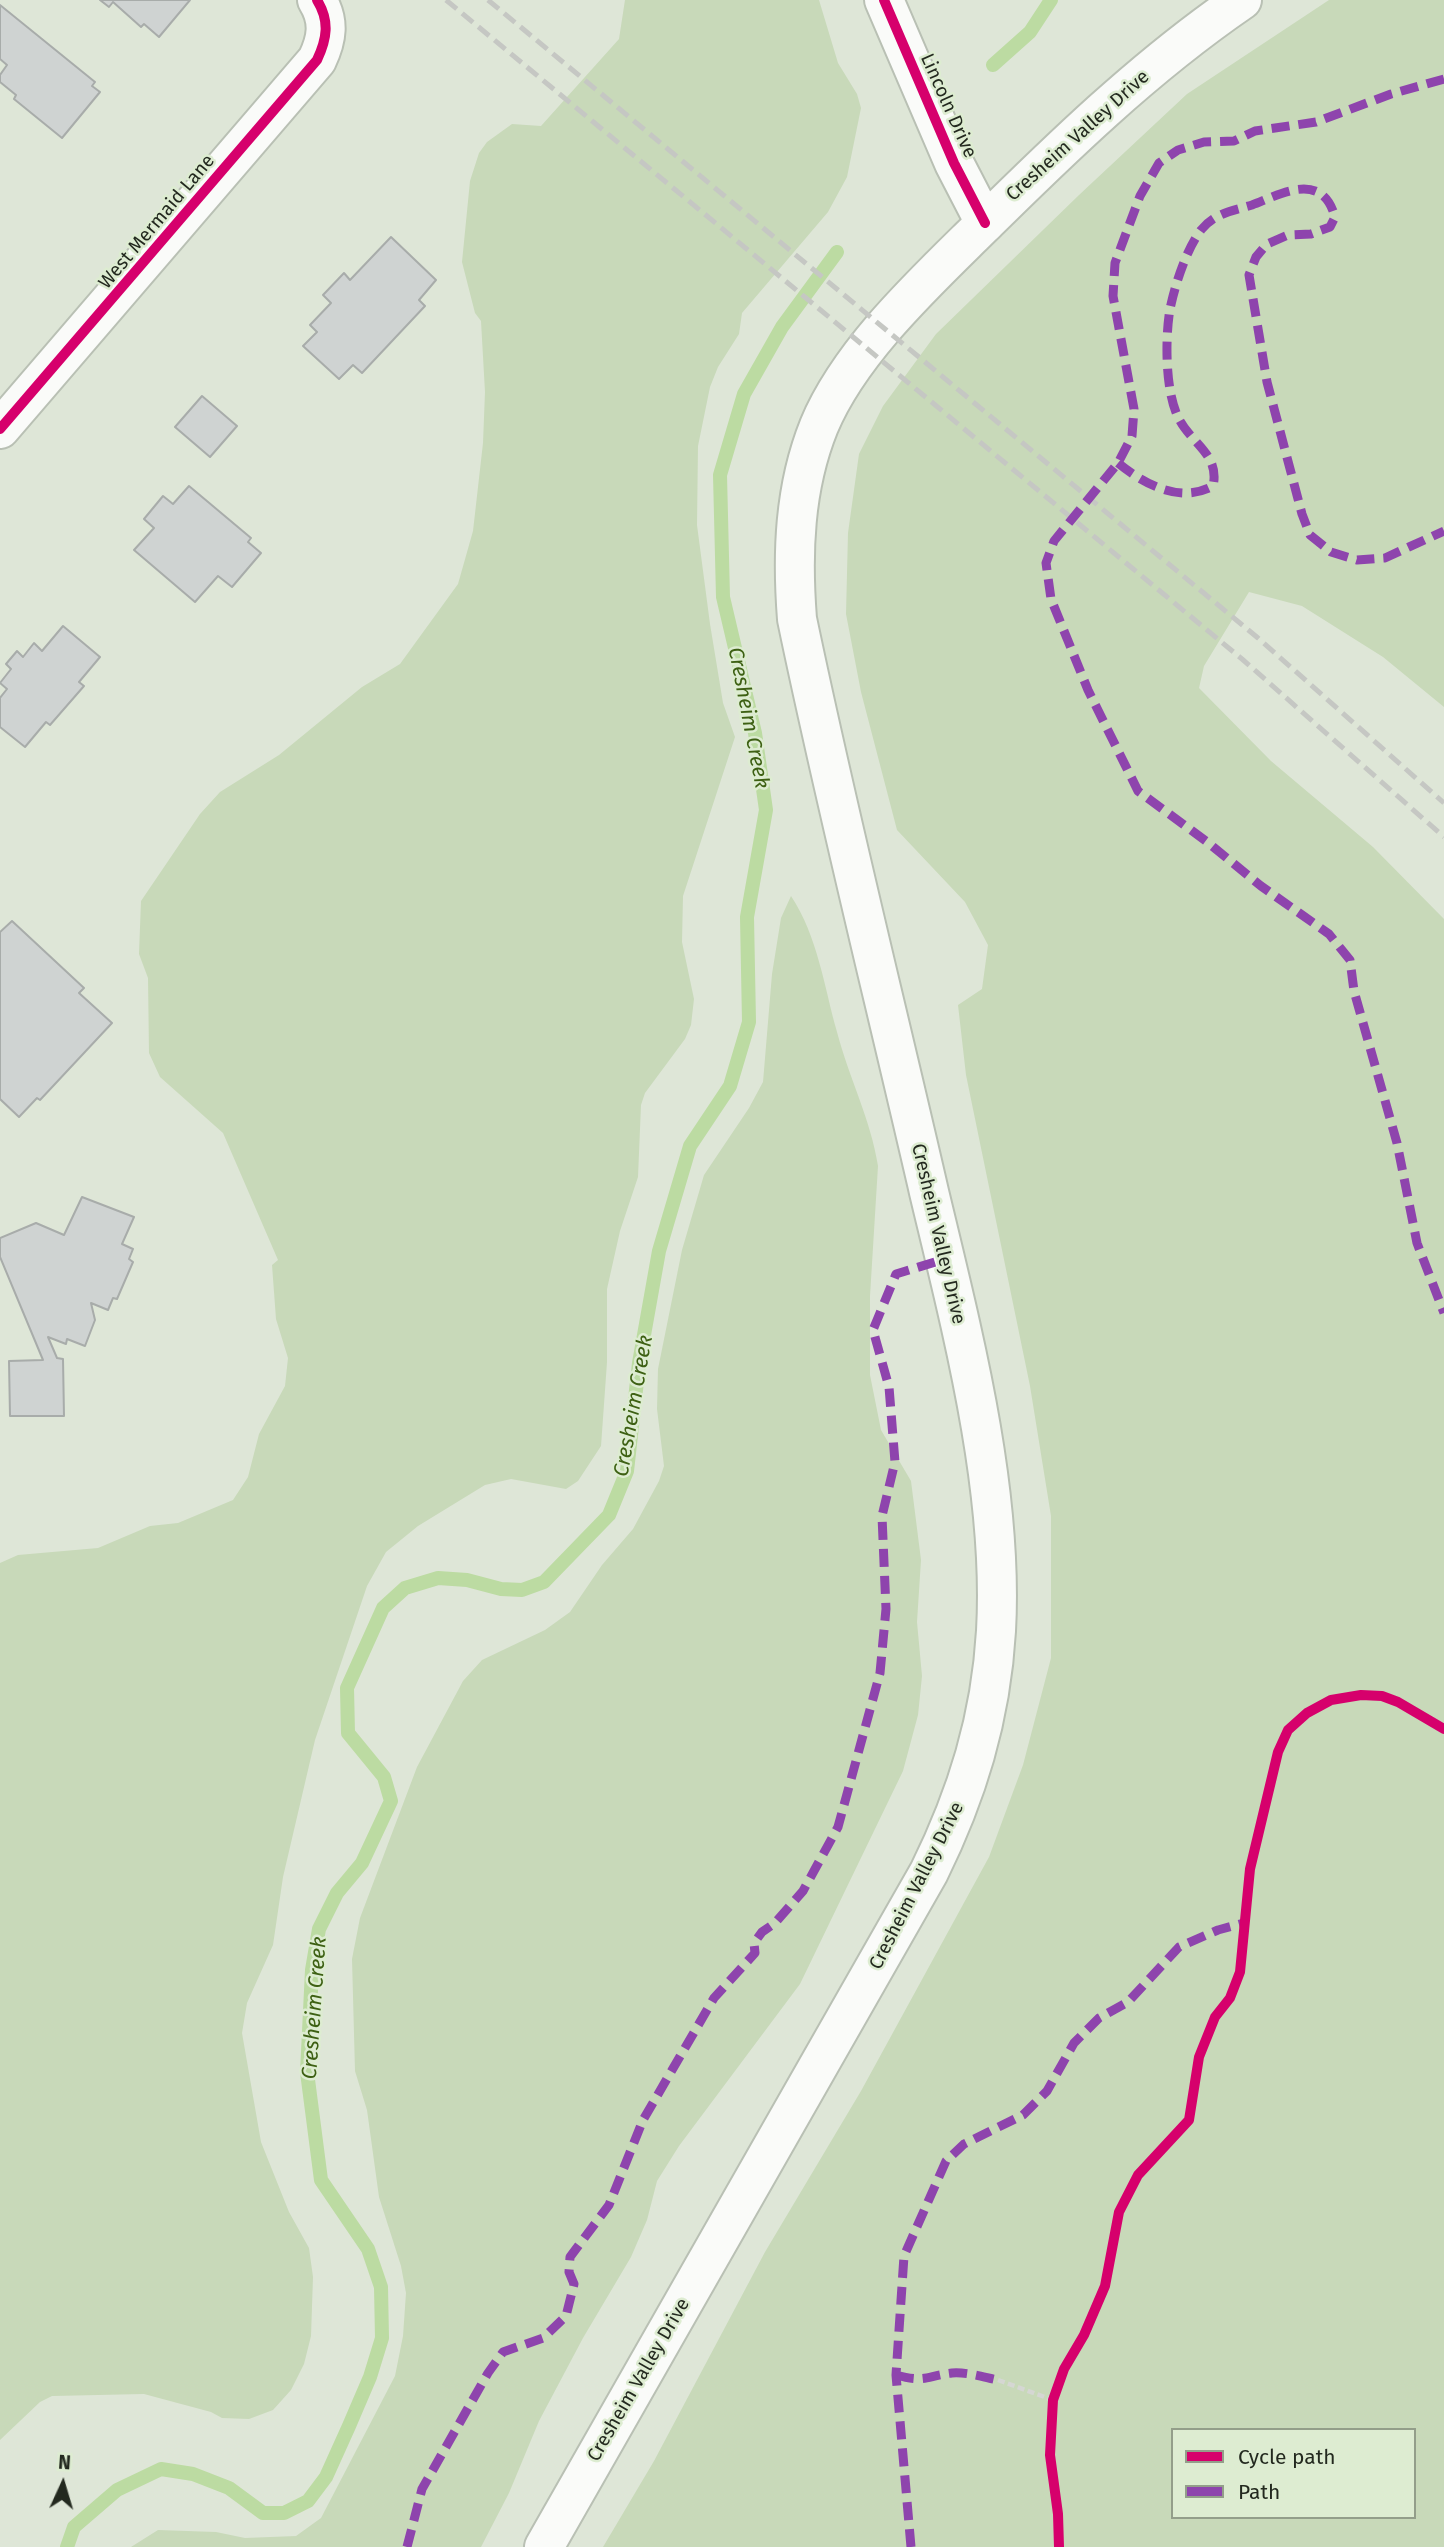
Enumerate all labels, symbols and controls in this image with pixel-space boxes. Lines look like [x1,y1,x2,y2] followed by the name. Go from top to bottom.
[915,50,981,162] street label: Lincoln Drive
[1002,66,1154,206] street label: Cresheim Valley Drive
[94,150,220,294] street label: West Mermaid Lane
[722,645,774,791] water label: Cresheim Creek
[906,1141,970,1327] street label: Cresheim Valley Drive
[609,1333,659,1479] water label: Cresheim Creek
[865,1799,969,1973] street label: Cresheim Valley Drive
[297,1936,333,2080] water label: Cresheim Creek
[583,2294,695,2466] street label: Cresheim Valley Drive
[1171,2428,1416,2519] legend
[1238,2444,1336,2470] text: Cycle path
[28,2449,98,2519] north arrow
[57,2451,72,2474] text: N
[1238,2479,1280,2505] text: Path

